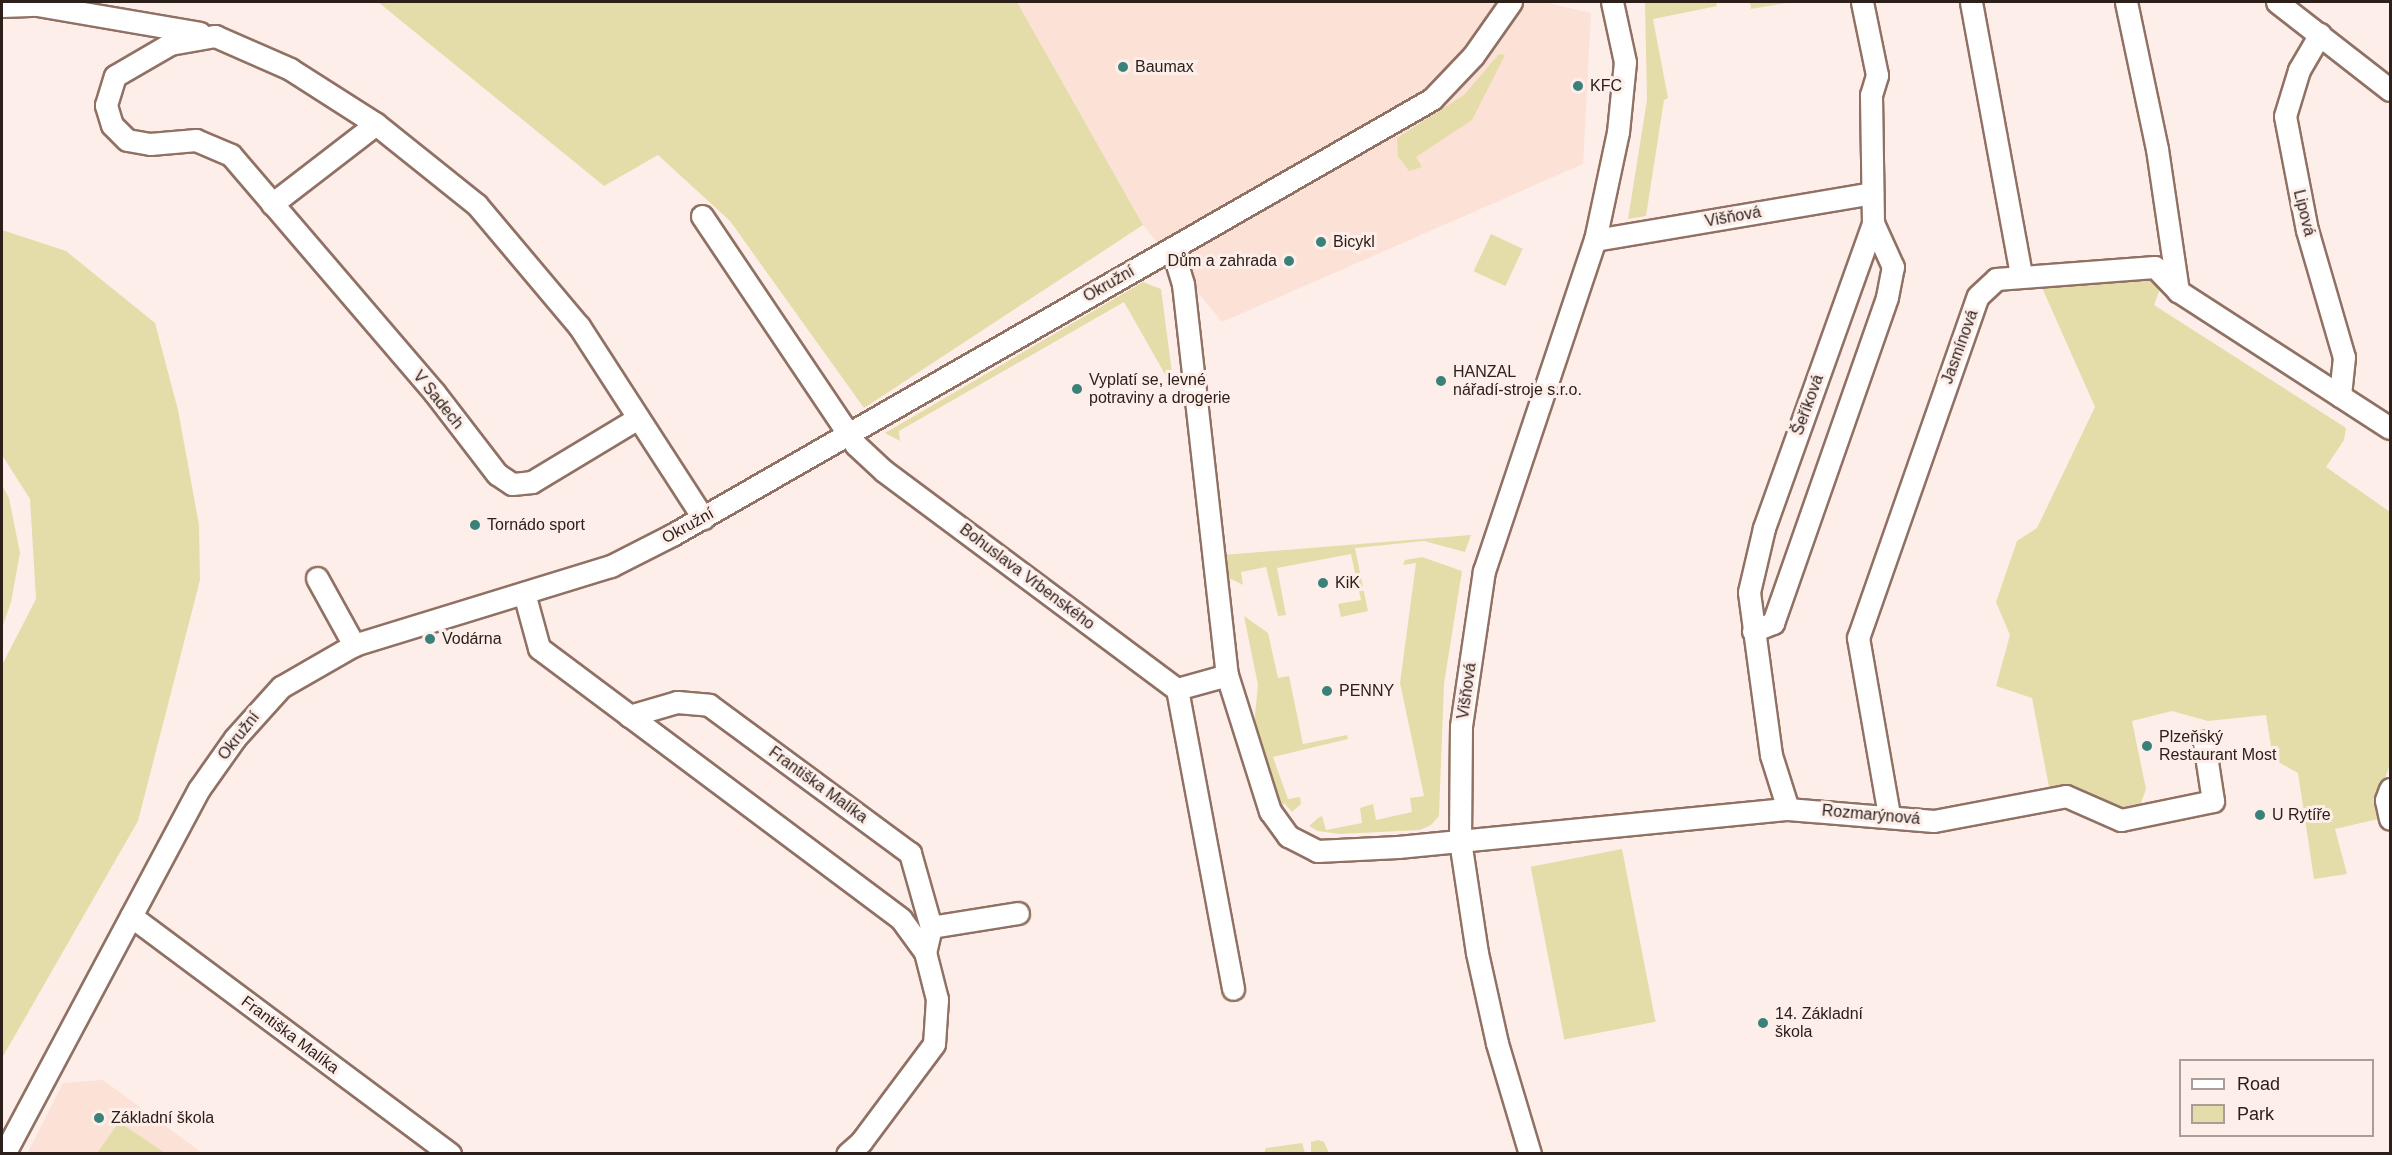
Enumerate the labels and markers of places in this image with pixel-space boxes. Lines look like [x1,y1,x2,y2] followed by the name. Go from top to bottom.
[1135,57,1194,77] place label: Baumax
[1116,60,1130,74] marker: Baumax
[1590,76,1622,96] place label: KFC
[1571,79,1585,93] marker: KFC
[1333,232,1375,252] place label: Bicykl
[1314,235,1328,249] marker: Bicykl
[1168,251,1277,271] place label: Dům a zahrada
[1282,254,1296,268] marker: Dům a zahrada
[1453,362,1582,400] place label: HANZAL nářadí-stroje s.r.o.
[1089,370,1230,408] place label: Vyplatí se, levné potraviny a drogerie
[1434,374,1448,388] marker: HANZAL nářadí-stroje s.r.o.
[1070,382,1084,396] marker: Vyplatí se, levné potraviny a drogerie
[487,515,585,535] place label: Tornádo sport
[468,518,482,532] marker: Tornádo sport
[1335,573,1360,593] place label: KiK
[1316,576,1330,590] marker: KiK
[442,629,502,649] place label: Vodárna
[423,632,437,646] marker: Vodárna
[1339,681,1394,701] place label: PENNY
[1320,684,1334,698] marker: PENNY
[2159,727,2276,765] place label: Plzeňský Restaurant Most
[2140,739,2154,753] marker: Plzeňský Restaurant Most
[2272,805,2331,825] place label: U Rytíře
[2253,808,2267,822] marker: U Rytíře
[1775,1004,1863,1042] place label: 14. Základní škola
[1756,1016,1770,1030] marker: 14. Základní škola
[111,1108,214,1128] place label: Základní škola
[92,1111,106,1125] marker: Základní škola

